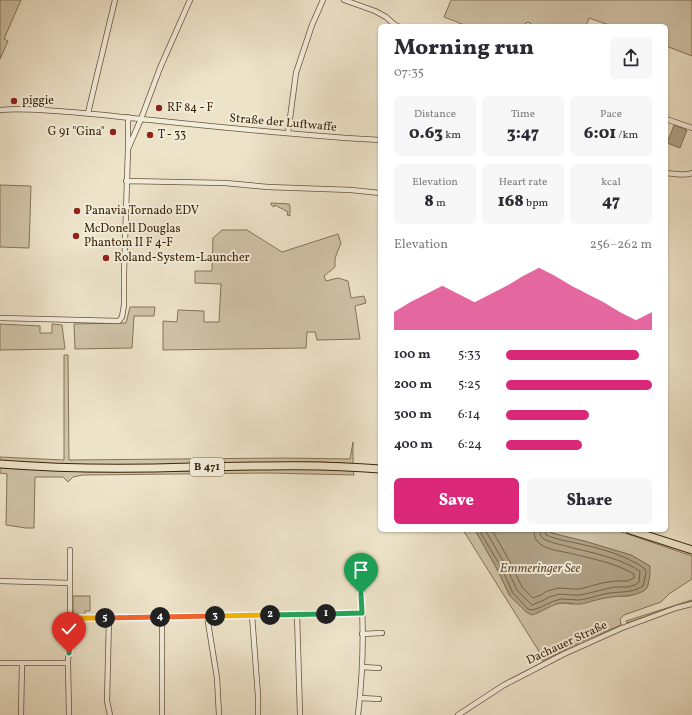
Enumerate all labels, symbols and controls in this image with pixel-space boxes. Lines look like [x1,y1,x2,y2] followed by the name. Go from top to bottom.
[394,33,534,64] text: Morning run
[610,37,652,79] button: share
[394,64,424,82] text: 07:35
[22,93,54,109] place label: piggie
[9,96,19,106] marker: piggie
[167,100,214,116] place label: RF 84 - F
[154,103,164,113] marker: RF 84 - F
[414,107,456,122] text: Distance
[511,107,535,122] text: Time
[600,107,622,122] text: Pace
[229,110,338,136] street label: Straße der Luftwaffe
[409,122,443,145] text: 0.63
[507,122,539,145] text: 3:47
[584,122,616,145] text: 6:01
[48,124,105,140] place label: G 91 "Gina"
[108,127,118,137] marker: G 91 "Gina"
[158,127,186,143] place label: T - 33
[443,128,461,143] text: km
[616,128,638,143] text: /km
[145,130,155,140] marker: T - 33
[412,175,458,190] text: Elevation
[499,175,547,190] text: Heart rate
[601,175,621,190] text: kcal
[424,190,434,213] text: 8
[498,190,524,213] text: 168
[602,190,620,213] text: 47
[434,196,446,211] text: m
[524,196,548,211] text: bpm
[85,203,199,219] place label: Panavia Tornado EDV
[72,206,82,216] marker: Panavia Tornado EDV
[84,221,181,251] place label: McDonell Douglas Phantom II F 4-F
[71,231,81,241] marker: McDonell Douglas Phantom II F 4-F
[394,236,448,254] text: Elevation
[590,236,652,254] text: 256–262 m
[114,250,250,266] place label: Roland-System-Launcher
[101,253,111,263] marker: Roland-System-Launcher
[394,346,431,364] text: 100 m
[458,346,481,364] text: 5:33
[394,376,432,394] text: 200 m
[458,376,481,394] text: 5:25
[394,406,432,424] text: 300 m
[458,406,480,424] text: 6:14
[394,436,433,454] text: 400 m
[458,436,482,454] text: 6:24
[190,458,224,476] road number: B 471
[394,478,519,524] button: Save
[527,478,652,524] button: Share
[344,553,378,594] pin
[350,559,372,581] icon: arrive
[500,560,580,578] water label: Emmeringer See
[316,604,336,624] pin: 1
[260,605,280,625] pin: 2
[205,606,225,626] pin: 3
[324,606,328,621] text: 1
[150,607,170,627] pin: 4
[267,607,273,622] text: 2
[95,608,115,628] pin: 5
[212,608,218,623] text: 3
[157,609,163,624] text: 4
[102,610,108,625] text: 5
[52,612,86,653] pin
[524,617,610,669] street label: Dachauer Straße
[58,618,80,640] icon: check

